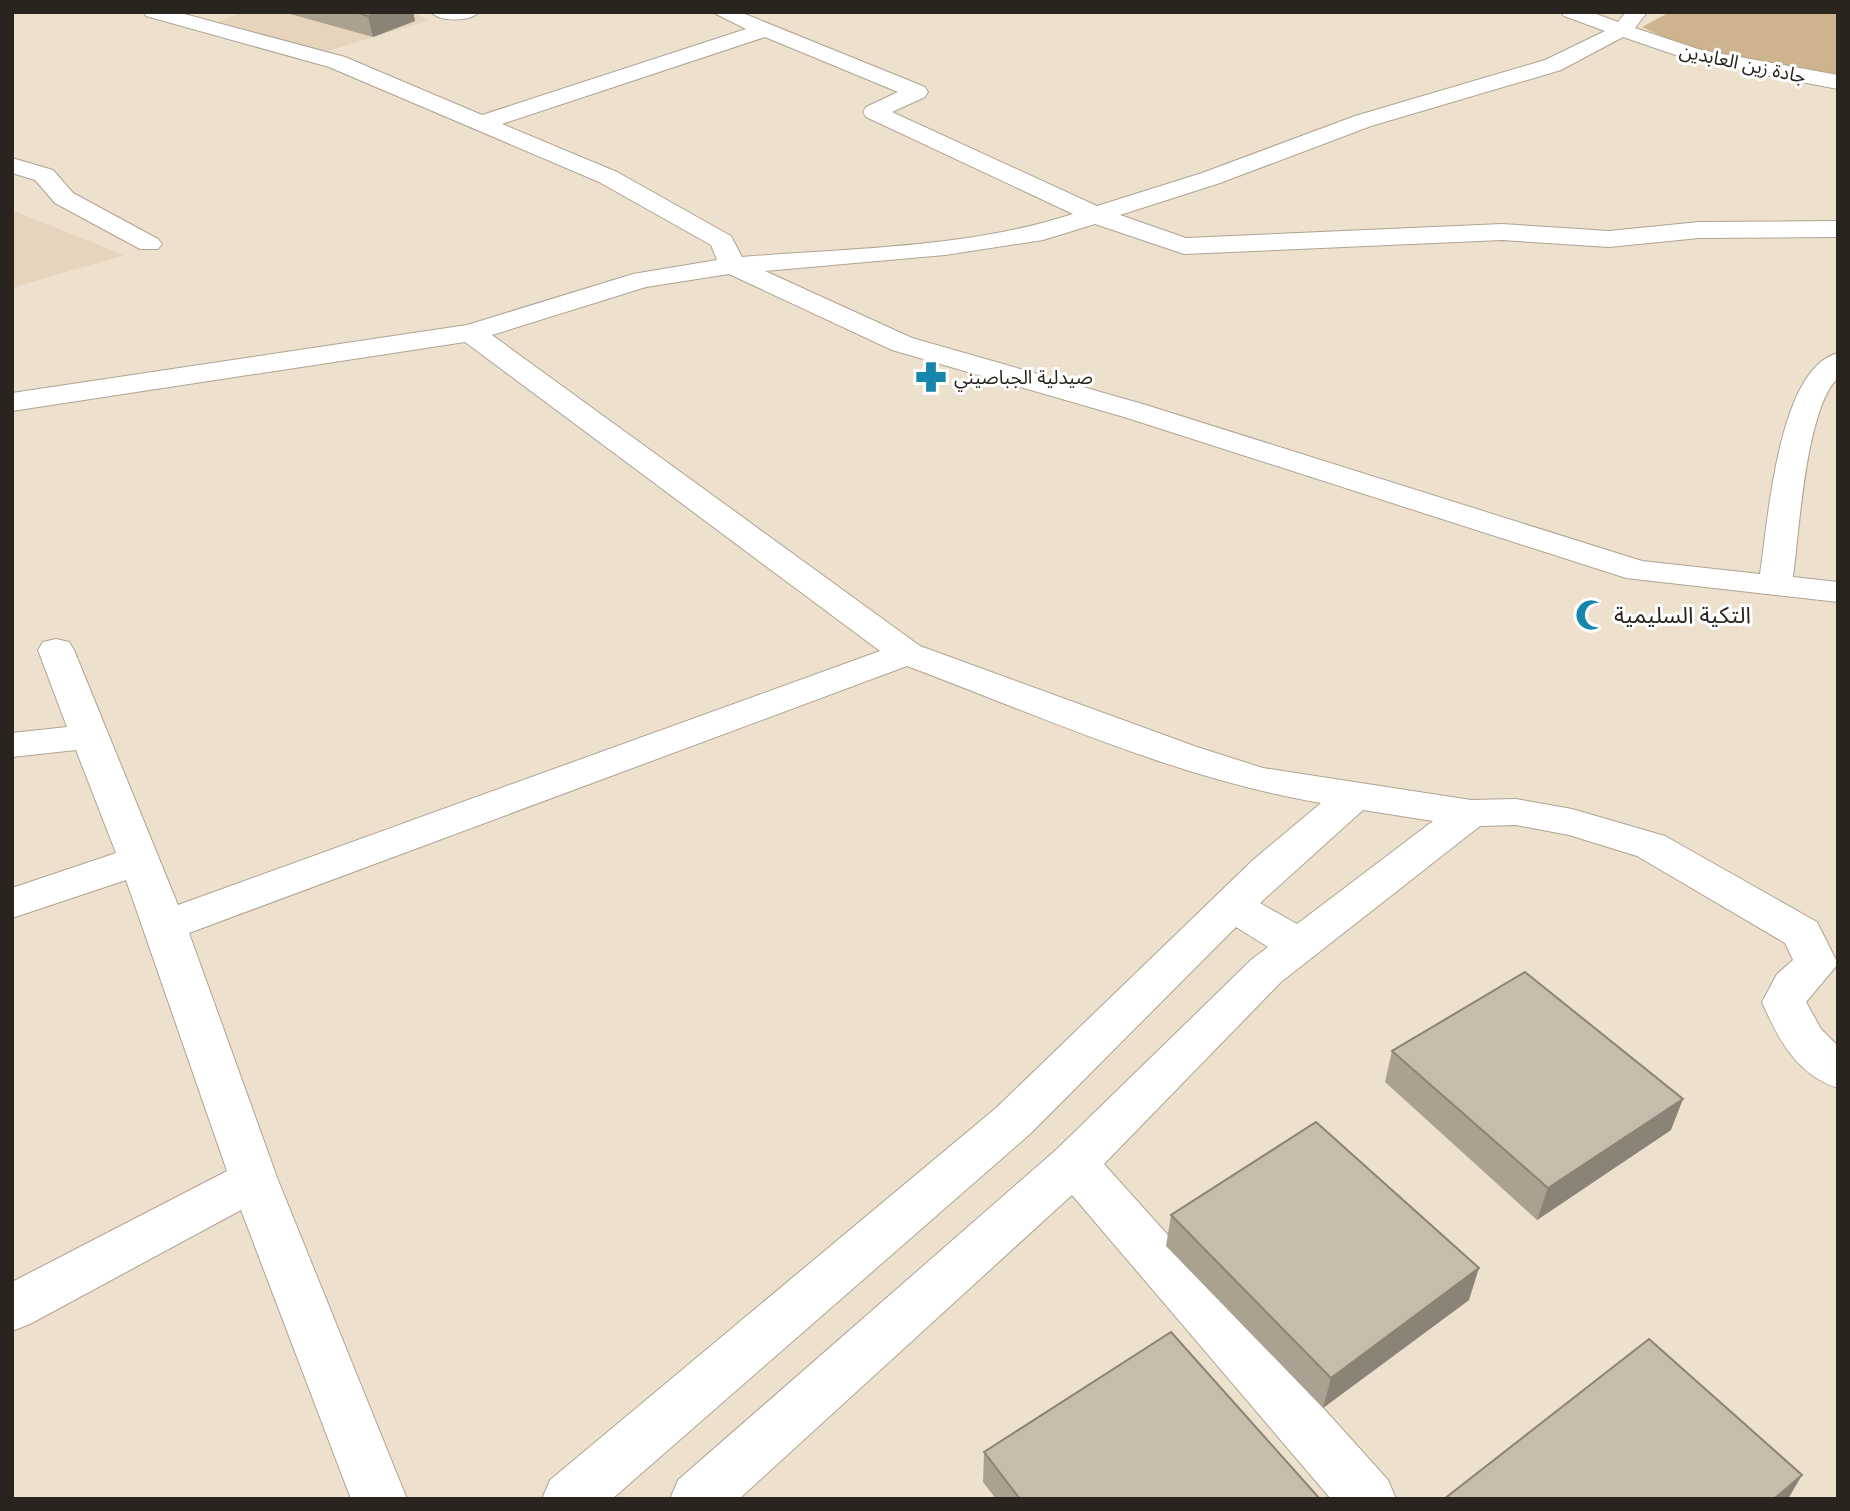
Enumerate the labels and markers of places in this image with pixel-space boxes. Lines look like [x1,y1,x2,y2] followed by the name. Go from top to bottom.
[914,360,948,394] pharmacy icon: صيدلية الجباصيني
[954,365,1093,392] place label: صيدلية الجباصيني
[1574,598,1608,632] mosque icon: التكية السليمية
[1614,600,1751,628] place label: التكية السليمية

